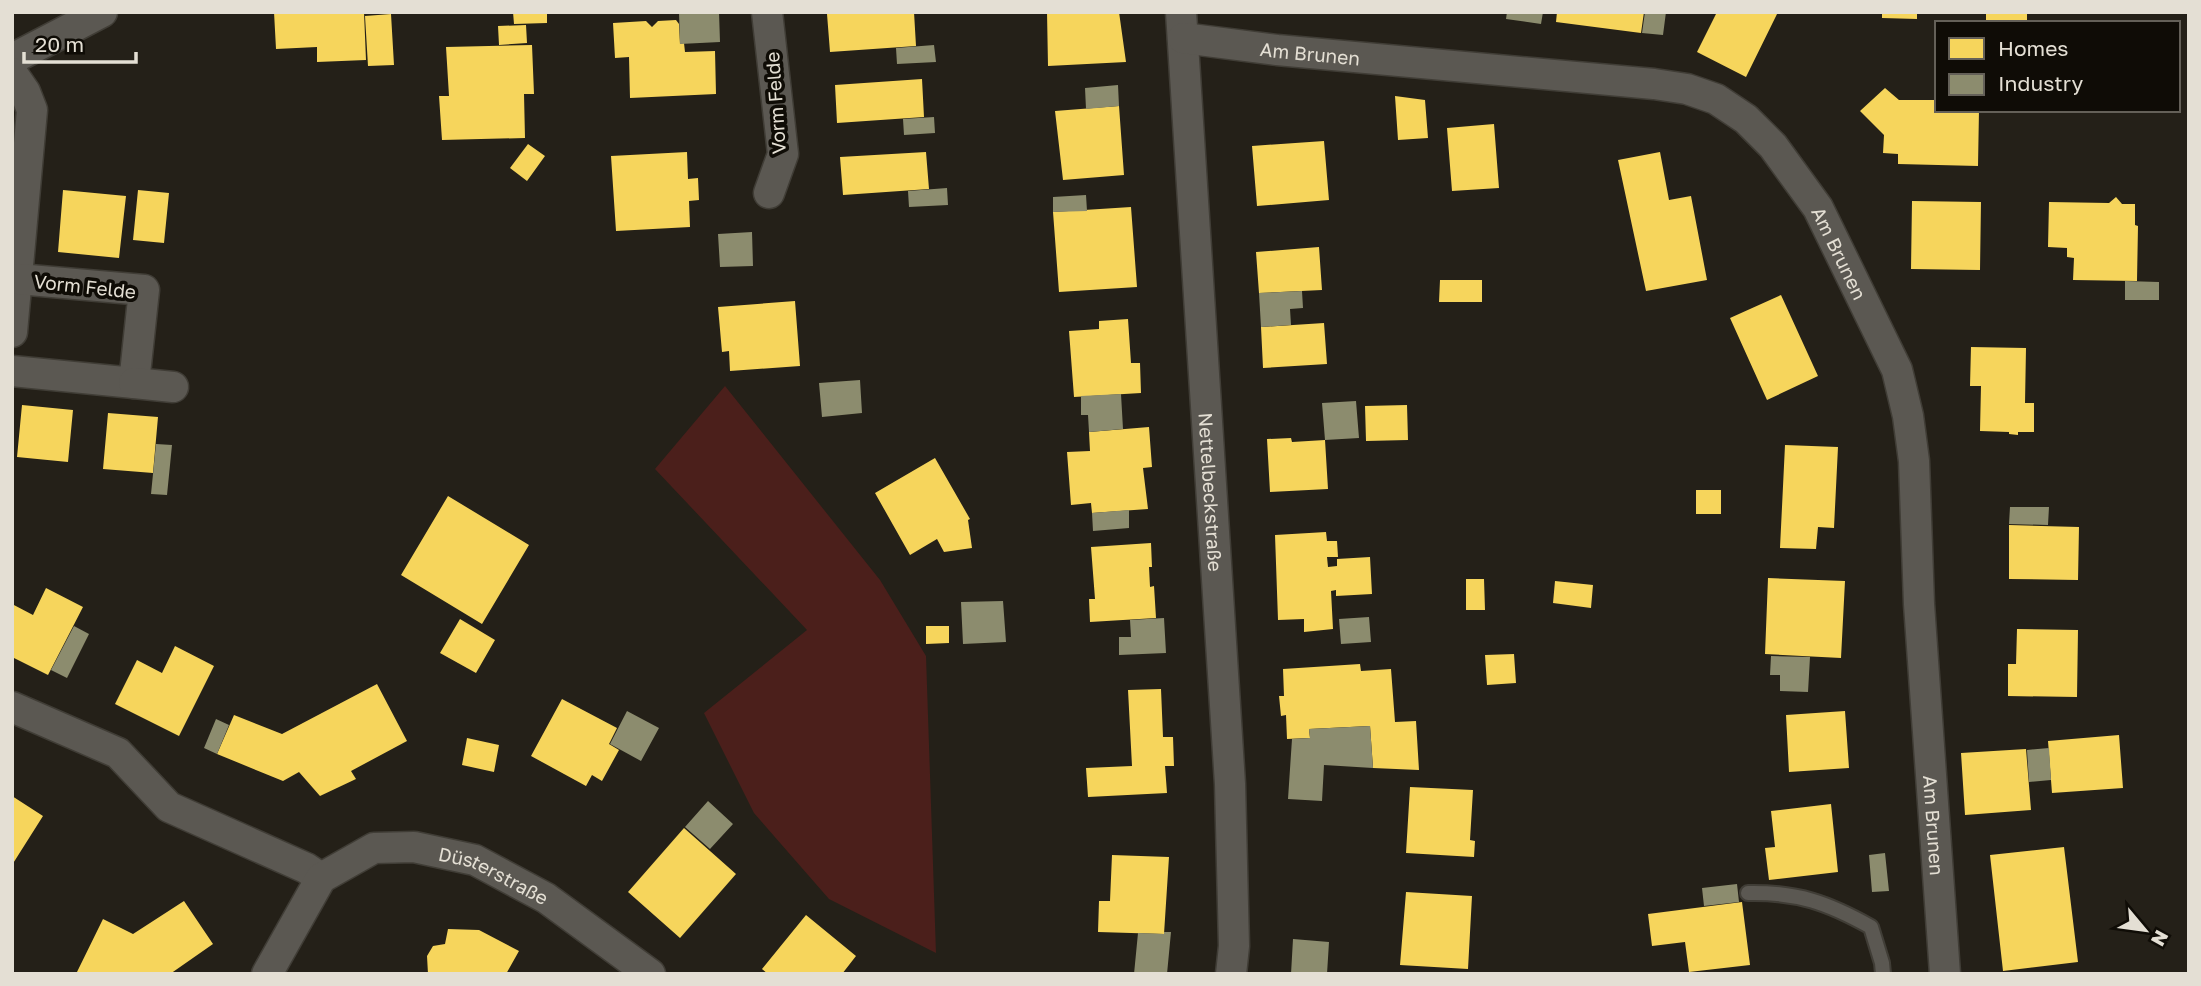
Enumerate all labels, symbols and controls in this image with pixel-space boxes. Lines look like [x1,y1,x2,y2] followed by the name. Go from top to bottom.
[24,21,136,65] scale bar
[1935,21,2180,112] legend
[35,31,84,57] text: 20 m
[1998,35,2068,61] text: Homes
[1259,36,1361,69] street label: Am Brunen
[760,51,790,155] street label: Vorm Felde
[1998,70,2083,96] text: Industry
[1807,203,1872,303] street label: Am Brunen
[33,269,137,303] street label: Vorm Felde
[1195,412,1228,572] street label: Nettelbeckstraße
[1920,774,1950,876] street label: Am Brunen
[437,841,553,909] street label: Düsterstraße
[2110,895,2180,965] north arrow
[2147,927,2174,950] text: N

